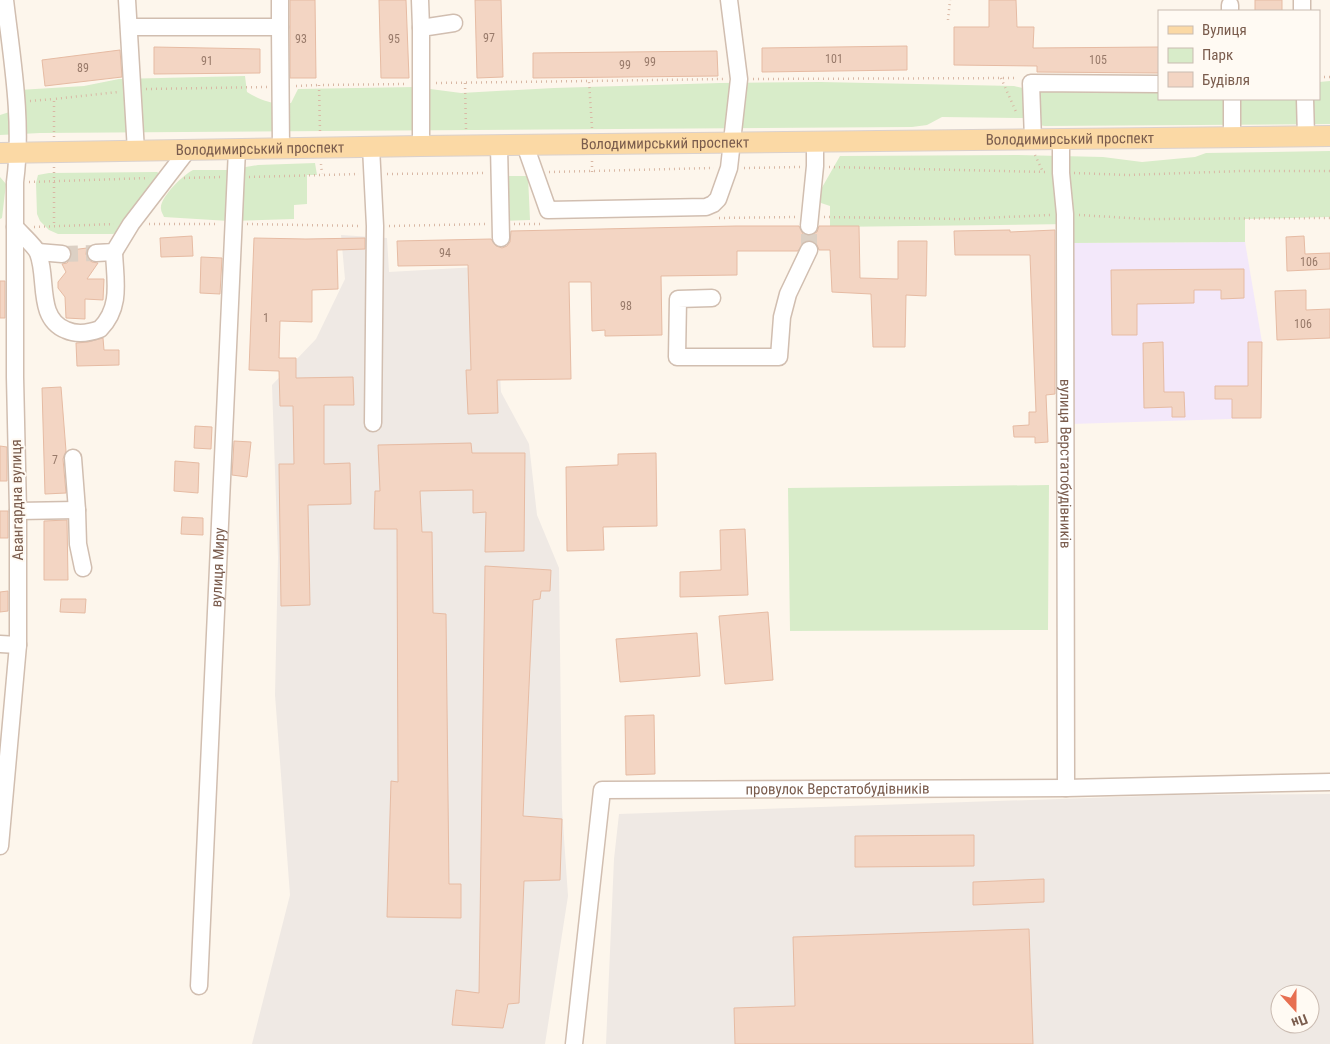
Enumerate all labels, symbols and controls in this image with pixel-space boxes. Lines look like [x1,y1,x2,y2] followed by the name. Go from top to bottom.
[1158,10,1320,100] legend
[1202,21,1247,39] text: Вулиця
[483,31,495,45] house number: 97
[295,32,307,46] house number: 93
[388,32,400,46] house number: 95
[1202,46,1233,64] text: Парк
[825,52,843,66] house number: 101
[1089,53,1107,67] house number: 105
[201,54,213,68] house number: 91
[644,55,656,69] house number: 99
[619,58,631,72] house number: 99
[77,61,89,75] house number: 89
[1202,71,1250,89] text: Будівля
[986,129,1154,149] street label: Володимирський проспект
[581,133,749,153] street label: Володимирський проспект
[176,138,344,159] street label: Володимирський проспект
[439,246,451,260] house number: 94
[1300,255,1318,269] house number: 106
[620,299,632,313] house number: 98
[263,311,269,325] house number: 1
[1294,317,1312,331] house number: 106
[1056,379,1075,549] street label: вулиця Верстатобудівників
[7,439,27,561] street label: Авангардна вулиця
[52,453,58,467] house number: 7
[207,527,229,608] street label: вулиця Миру
[745,780,930,798] street label: провулок Верстатобудівників
[1270,984,1320,1034] north arrow
[1290,1011,1310,1031] text: Пн

